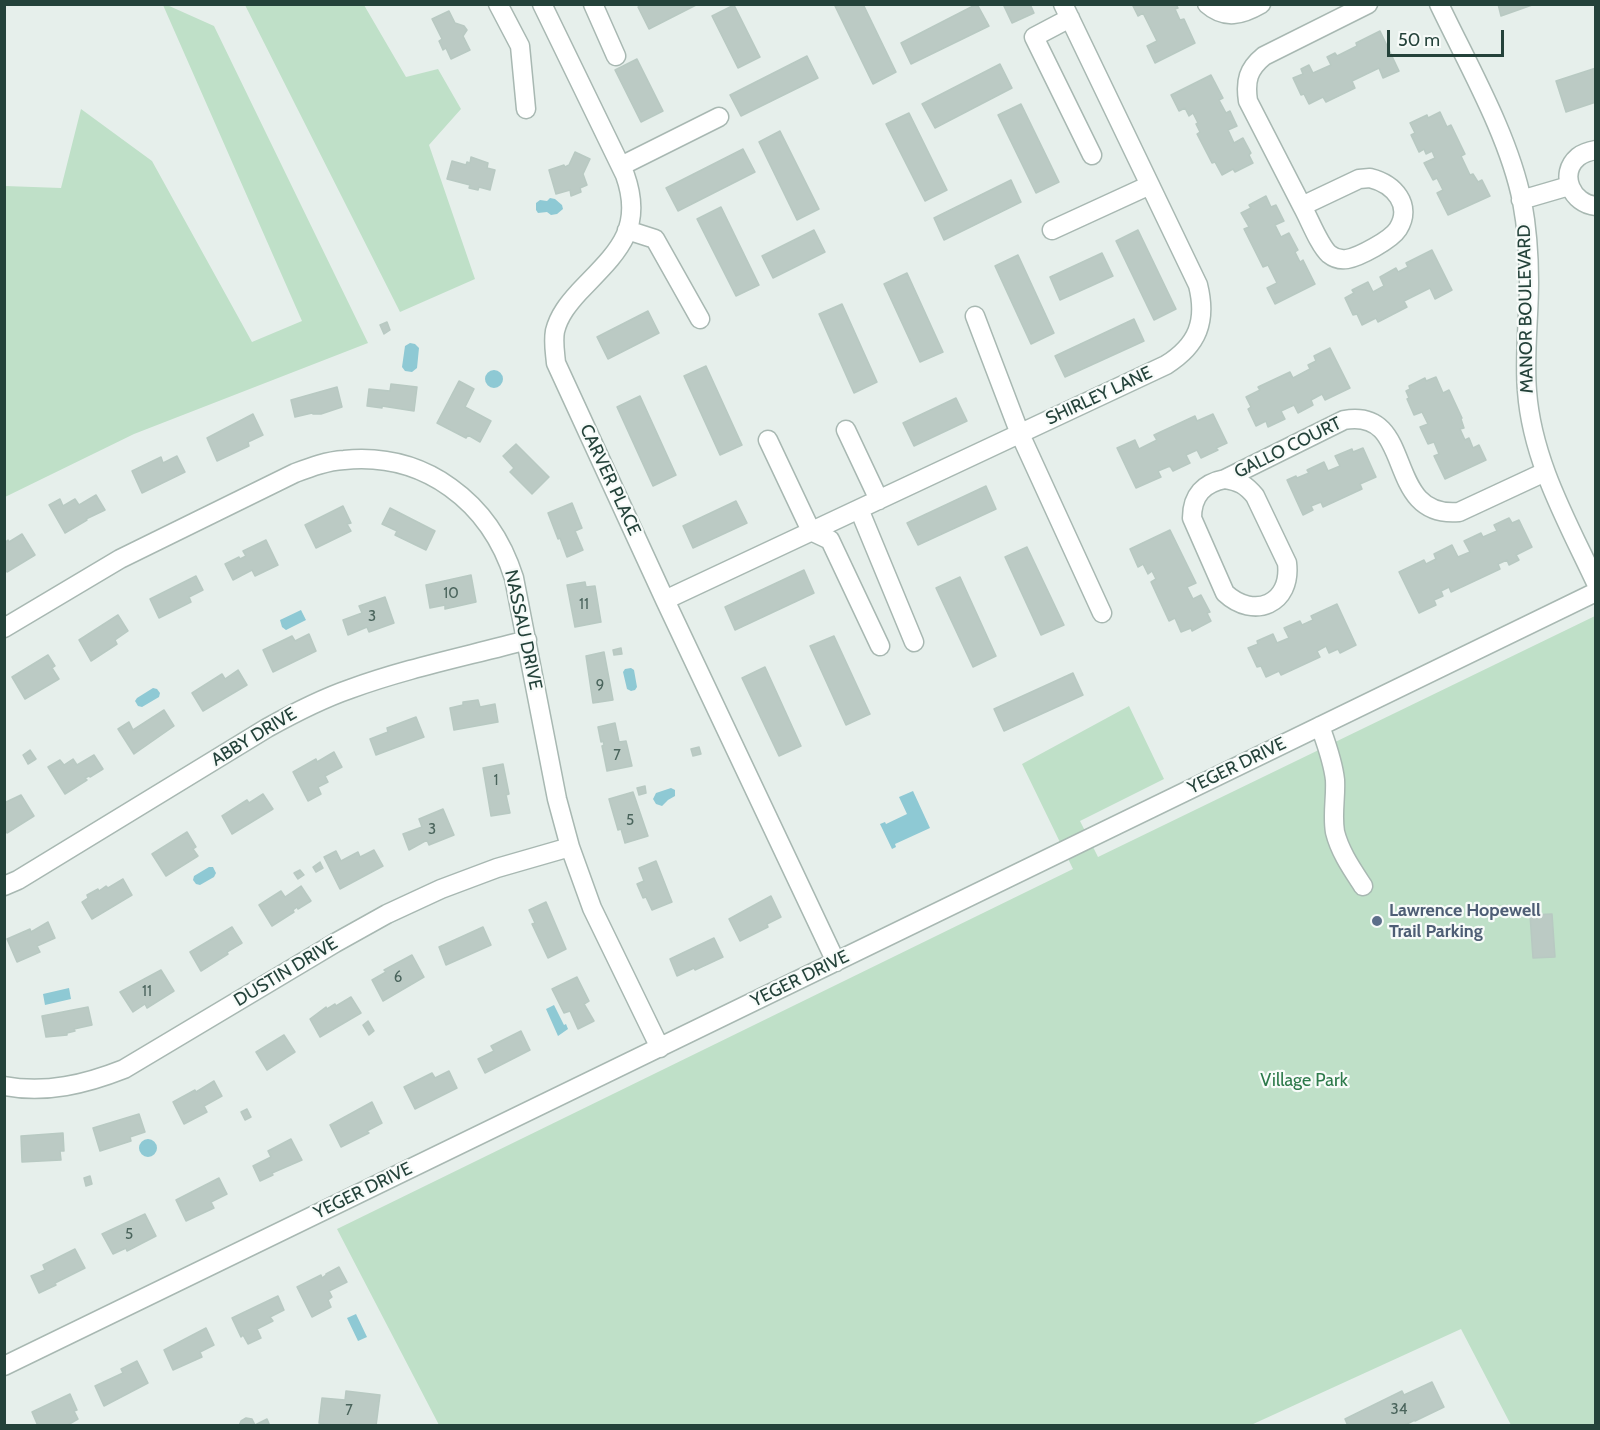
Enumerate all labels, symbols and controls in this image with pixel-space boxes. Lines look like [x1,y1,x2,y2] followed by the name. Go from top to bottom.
[1390,18,1507,56] scale bar
[1398,29,1440,51] text: 50 m
[1514,224,1538,394] street label: MANOR BOULEVARD
[1042,362,1156,430] street label: SHIRLEY LANE
[1231,413,1345,483] street label: GALLO COURT
[575,421,645,539] street label: CARVER PLACE
[500,568,546,692] street label: NASSAU DRIVE
[443,585,459,603] house number: 10
[579,596,589,614] house number: 11
[368,608,376,626] house number: 3
[596,677,604,695] house number: 9
[207,703,301,771] street label: ABBY DRIVE
[1184,733,1290,799] street label: YEGER DRIVE
[613,747,621,765] house number: 7
[494,772,498,790] house number: 1
[626,812,634,830] house number: 5
[428,821,436,839] house number: 3
[1389,900,1541,942] place label: Lawrence Hopewell Trail Parking
[1370,914,1384,928] marker: Lawrence Hopewell Trail Parking
[230,933,342,1011] street label: DUSTIN DRIVE
[747,946,853,1012] street label: YEGER DRIVE
[394,969,402,987] house number: 6
[142,983,152,1001] house number: 11
[1260,1070,1348,1092] park label: Village Park
[310,1158,416,1224] street label: YEGER DRIVE
[125,1226,133,1244] house number: 5
[1391,1401,1407,1419] house number: 34
[345,1402,353,1420] house number: 7

